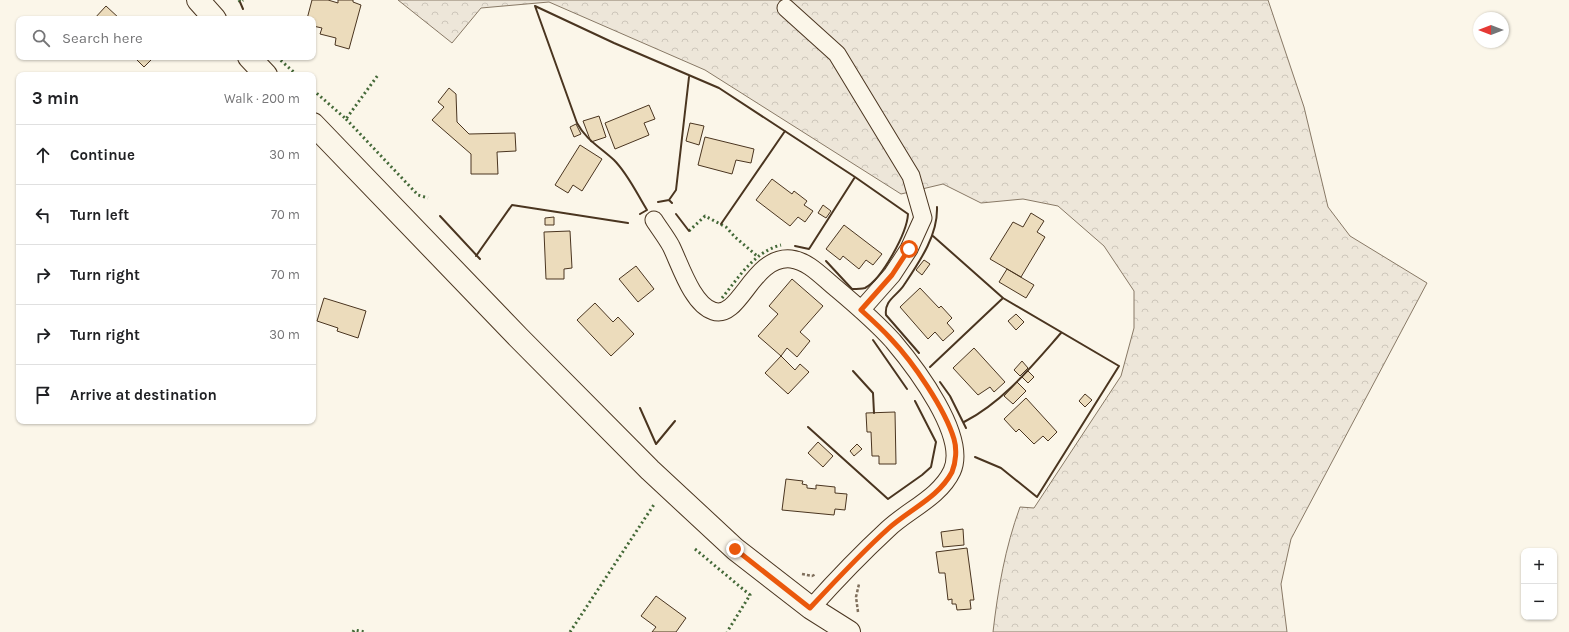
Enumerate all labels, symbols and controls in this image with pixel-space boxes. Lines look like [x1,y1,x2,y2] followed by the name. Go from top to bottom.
[1473,12,1509,48] north arrow
[16,16,316,60] search box
[30,27,52,49] icon: search
[62,29,143,47] text: Search here
[32,88,79,108] text: 3 min
[224,91,300,106] text: Walk · 200 m
[32,144,54,166] icon: ahead
[70,146,135,164] text: Continue
[269,147,300,162] text: 30 m
[32,204,54,226] icon: left
[70,206,129,224] text: Turn left
[271,207,300,222] text: 70 m
[900,240,918,258] route start
[32,264,54,286] icon: right
[70,266,140,284] text: Turn right
[271,267,300,282] text: 70 m
[32,324,54,346] icon: right
[70,326,140,344] text: Turn right
[269,327,300,342] text: 30 m
[32,384,54,406] icon: arrive
[70,386,217,404] text: Arrive at destination
[726,540,744,558] route end
[1521,548,1557,620] map controls
[1521,548,1557,584] button: +
[1521,584,1557,620] button: −

